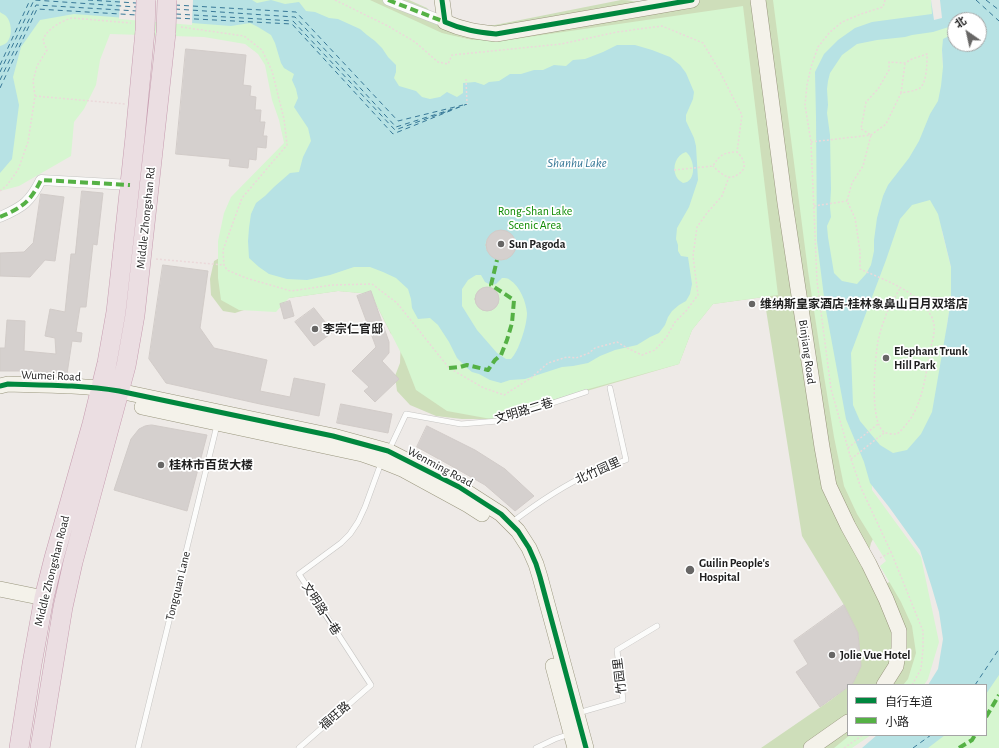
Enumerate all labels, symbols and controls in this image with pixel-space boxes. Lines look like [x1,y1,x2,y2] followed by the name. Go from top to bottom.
[947,12,987,52] north arrow
[953,15,968,30] text: 北
[547,155,607,171] water label: Shanhu Lake
[133,166,159,270] street label: Middle Zhongshan Rd
[498,204,572,232] park label: Rong-Shan Lake Scenic Area
[509,237,565,251] place label: Sun Pagoda
[496,239,506,249] marker: Sun Pagoda
[760,297,968,311] place label: 维纳斯皇家酒店-桂林象鼻山日月双塔店
[747,299,757,309] marker: 维纳斯皇家酒店-桂林象鼻山日月双塔店
[795,319,819,385] street label: Binjiang Road
[323,322,383,336] place label: 李宗仁官邸
[310,324,320,334] marker: 李宗仁官邸
[894,344,968,372] place label: Elephant Trunk Hill Park
[881,353,891,363] marker: Elephant Trunk Hill Park
[21,368,81,384] street label: Wumei Road
[493,395,555,427] street label: 文明路二巷
[405,444,475,490] street label: Wenming Road
[573,455,623,487] street label: 北竹园里
[169,458,253,472] place label: 桂林市百货大楼
[156,460,166,470] marker: 桂林市百货大楼
[31,514,73,628] street label: Middle Zhongshan Road
[162,550,194,622] street label: Tongquan Lane
[699,556,769,584] place label: Guilin People's Hospital
[684,564,696,576] marker: Guilin People's Hospital
[299,580,343,638] street label: 文明路一巷
[840,648,910,662] place label: Jolie Vue Hotel
[827,650,837,660] marker: Jolie Vue Hotel
[611,657,629,695] street label: 竹园里
[847,684,987,736] legend
[885,696,933,708] text: 自行车道
[317,699,353,733] street label: 福旺路
[885,716,909,728] text: 小路

